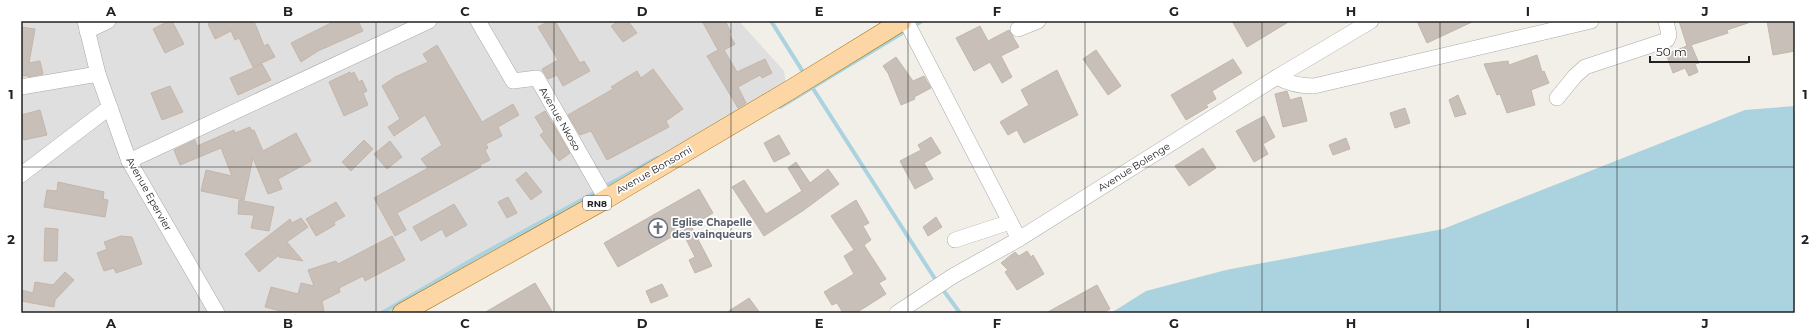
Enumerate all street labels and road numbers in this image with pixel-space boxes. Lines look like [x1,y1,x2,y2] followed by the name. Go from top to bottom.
[536,85,584,153] street label: Avenue Nkoso
[1096,140,1172,194] street label: Avenue Bolenge
[614,143,694,197] street label: Avenue Bonsomi
[123,155,175,233] street label: Avenue Epervier
[583,196,611,210] road number: RN8

